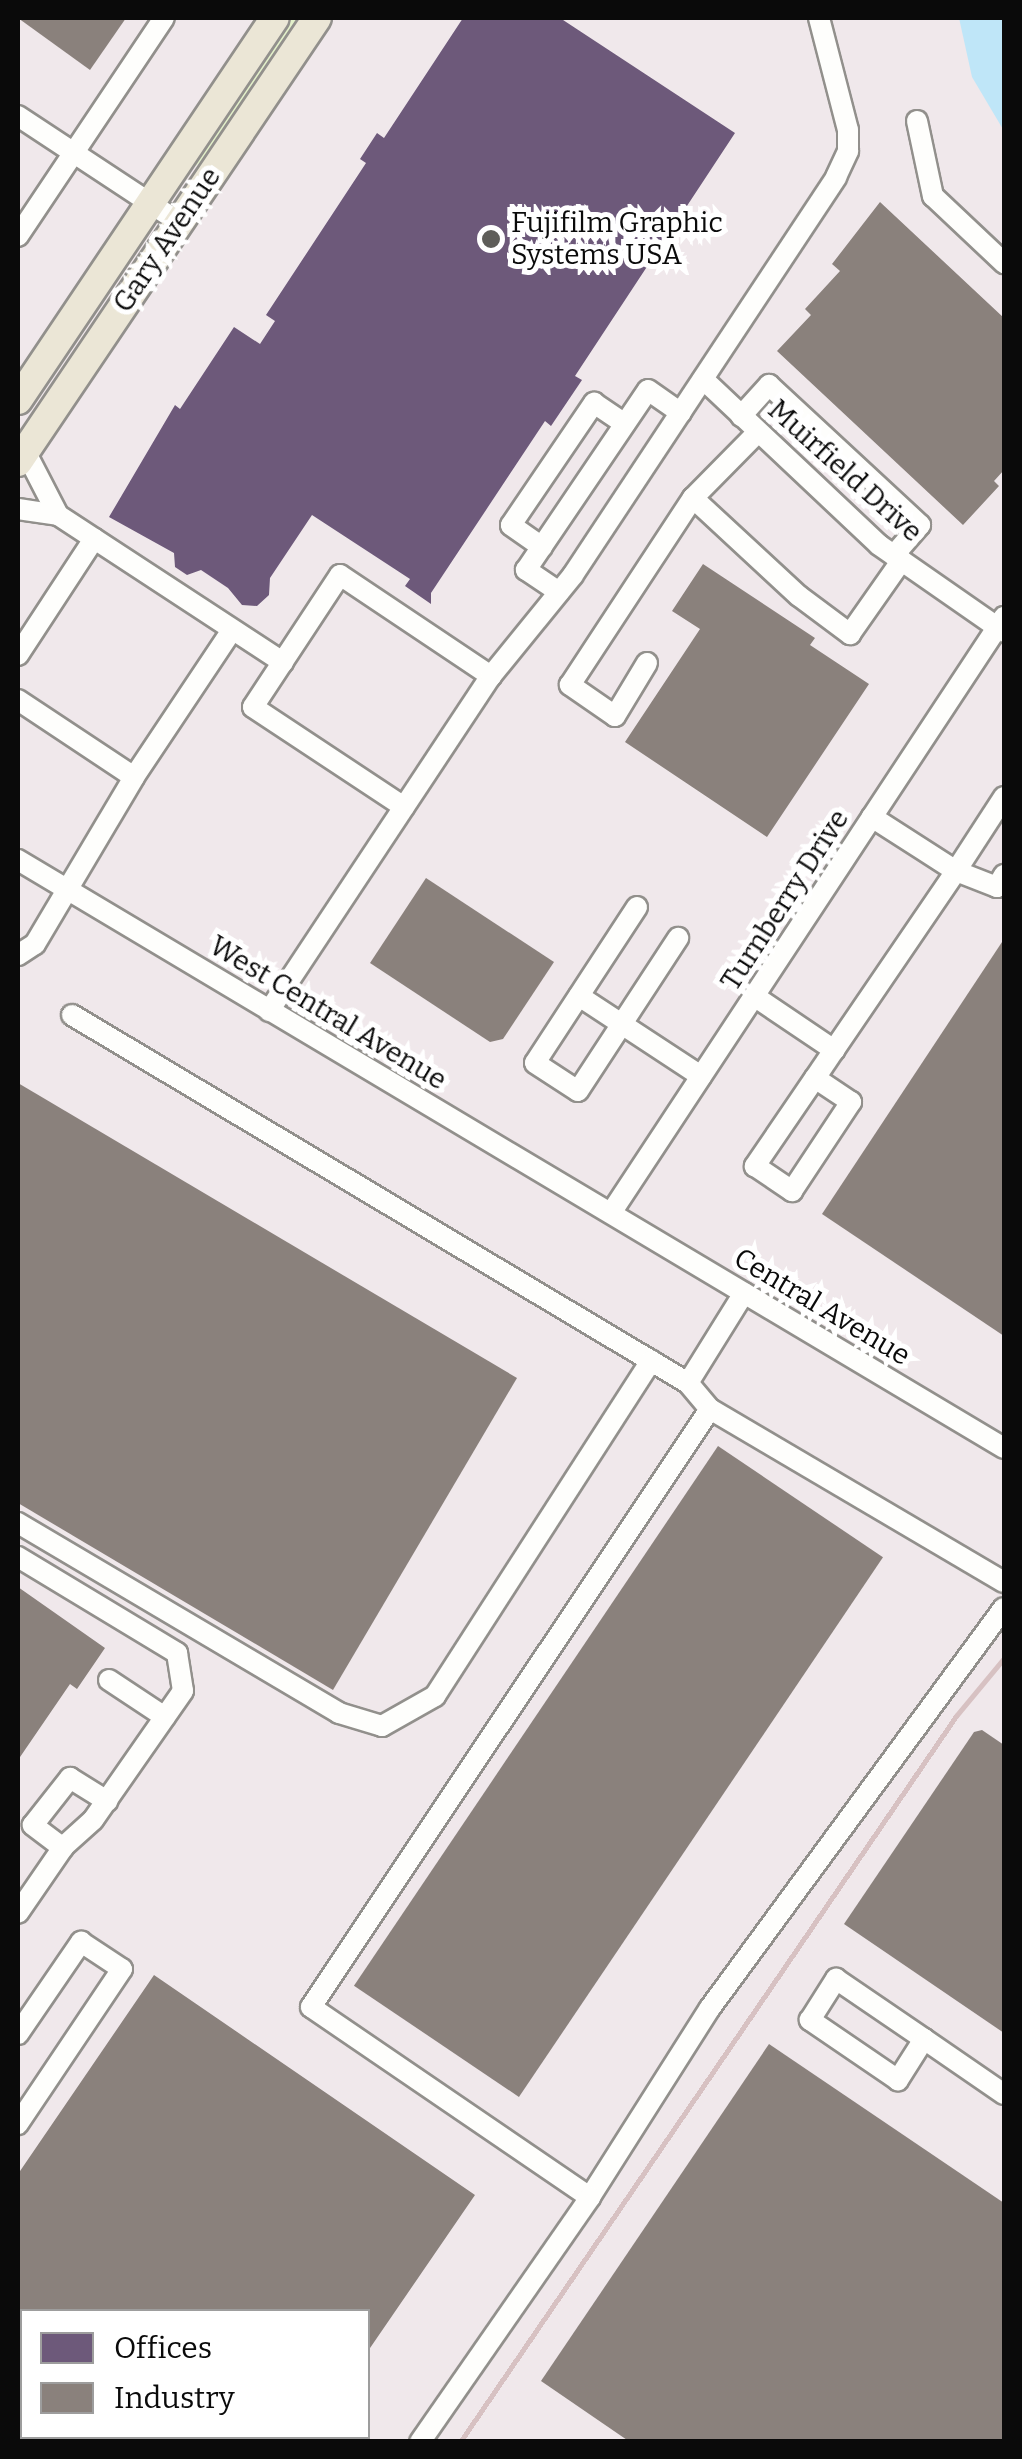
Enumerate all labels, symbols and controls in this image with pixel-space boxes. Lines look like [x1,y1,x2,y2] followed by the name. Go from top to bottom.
[106,161,228,319] street label: Gary Avenue
[511,206,723,272] place label: Fujifilm Graphic Systems USA
[480,228,502,250] marker: Fujifilm Graphic Systems USA
[761,393,929,549] street label: Muirfield Drive
[714,803,856,997] street label: Turnberry Drive
[203,929,453,1097] street label: West Central Avenue
[728,1241,916,1373] street label: Central Avenue
[20,2309,370,2439] legend
[114,2330,212,2366] text: Offices
[114,2380,235,2416] text: Industry

